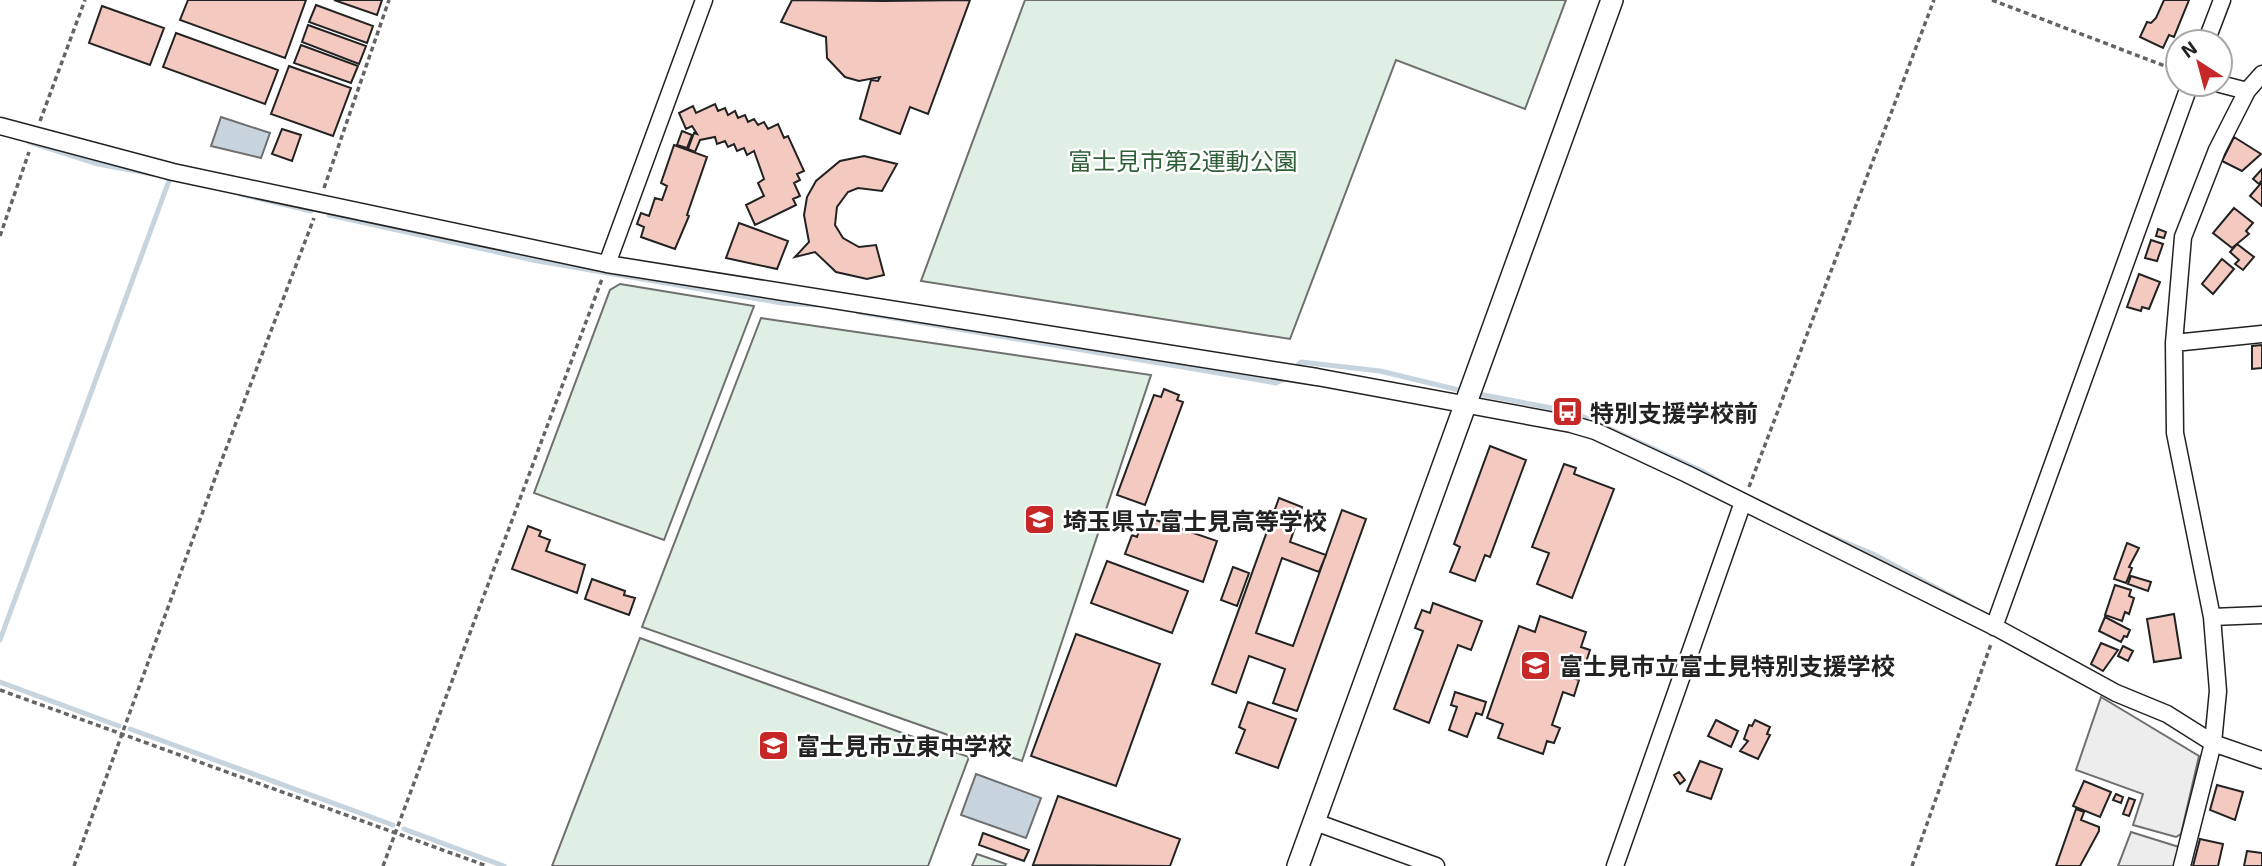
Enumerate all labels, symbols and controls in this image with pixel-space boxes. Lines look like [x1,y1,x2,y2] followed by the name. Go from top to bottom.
[2164,28,2234,98] north arrow
[2176,36,2201,62] text: N
[1068,146,1298,175] park label: 富士見市第2運動公園
[1550,395,1584,429] bus stop icon: 特別支援学校前
[1590,398,1758,427] place label: 特別支援学校前
[1023,503,1057,537] school or university icon: 埼玉県立富士見高等学校
[1063,506,1327,535] place label: 埼玉県立富士見高等学校
[1519,648,1553,682] school or university icon: 富士見市立富士見特別支援学校
[1559,651,1895,680] place label: 富士見市立富士見特別支援学校
[756,728,790,762] school or university icon: 富士見市立東中学校
[796,731,1012,760] place label: 富士見市立東中学校

